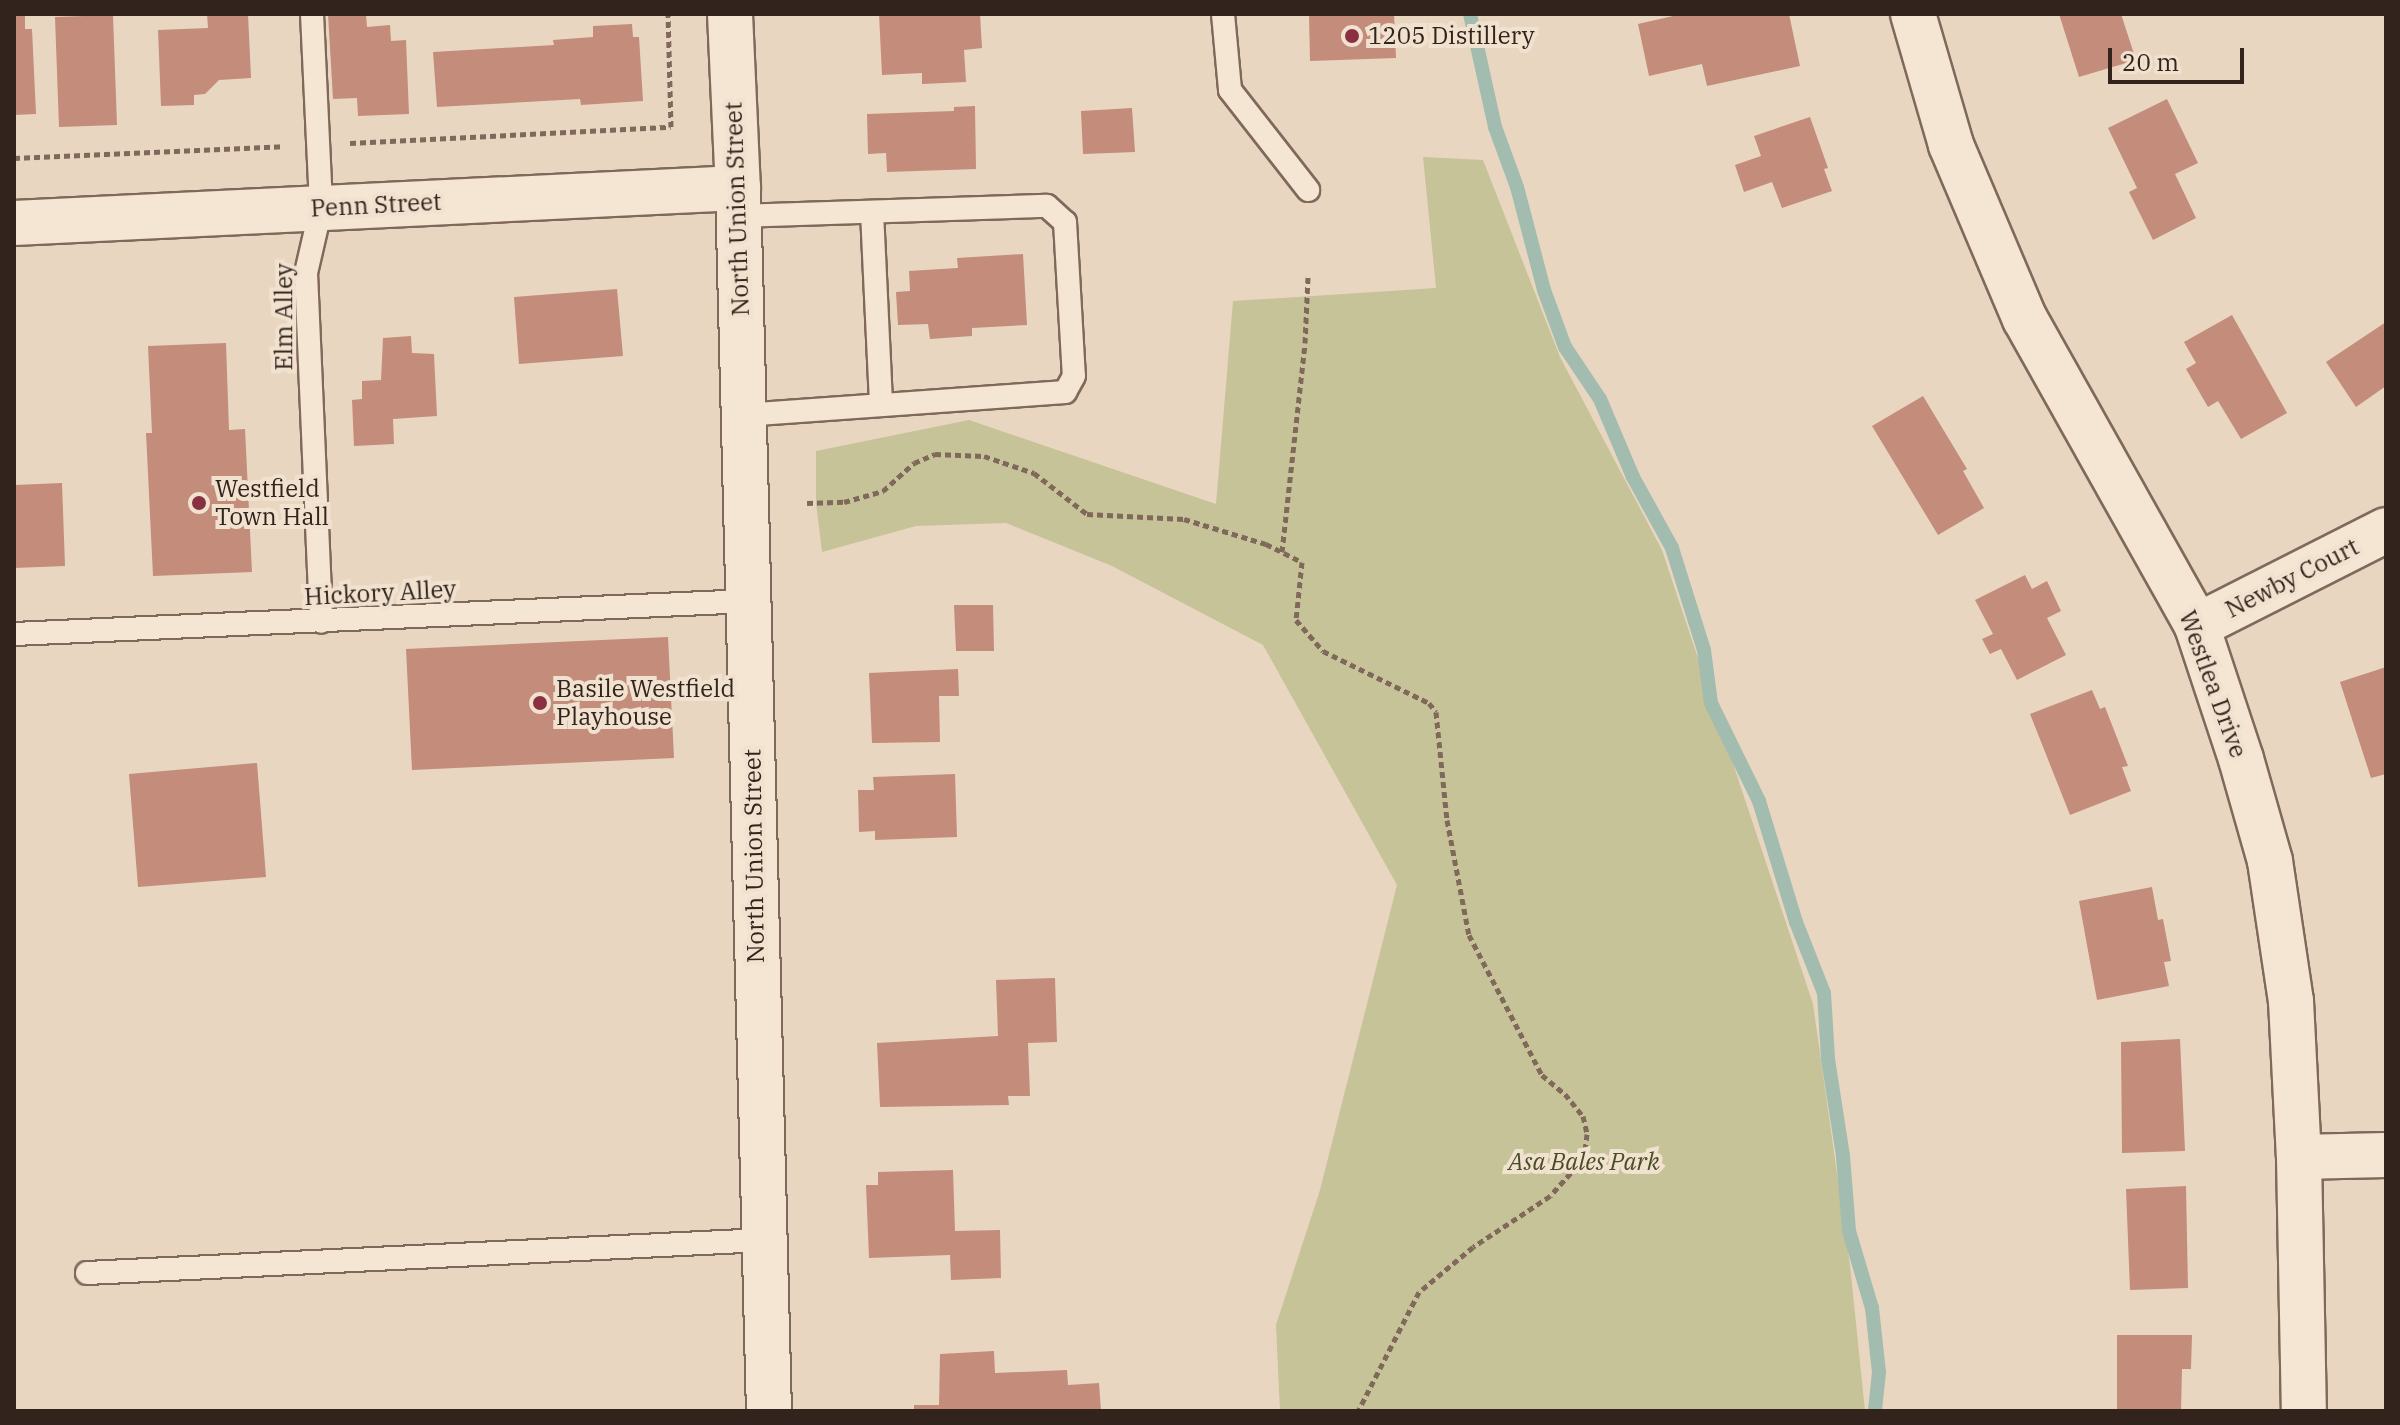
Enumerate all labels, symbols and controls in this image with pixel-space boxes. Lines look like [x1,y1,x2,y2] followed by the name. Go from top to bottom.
[1368,22,1535,50] place label: 1205 Distillery
[1343,27,1361,45] marker: 1205 Distillery
[2112,32,2248,82] scale bar
[2122,46,2179,78] text: 20 m
[719,101,755,317] street label: North Union Street
[310,187,442,223] street label: Penn Street
[270,263,298,371] street label: Elm Alley
[215,475,329,531] place label: Westfield Town Hall
[190,494,208,512] marker: Westfield Town Hall
[2221,532,2363,624] street label: Newby Court
[303,575,457,611] street label: Hickory Alley
[2173,606,2253,762] street label: Westlea Drive
[556,675,735,731] place label: Basile Westfield Playhouse
[531,694,549,712] marker: Basile Westfield Playhouse
[738,749,770,963] street label: North Union Street
[1508,1148,1660,1176] park label: Asa Bales Park

